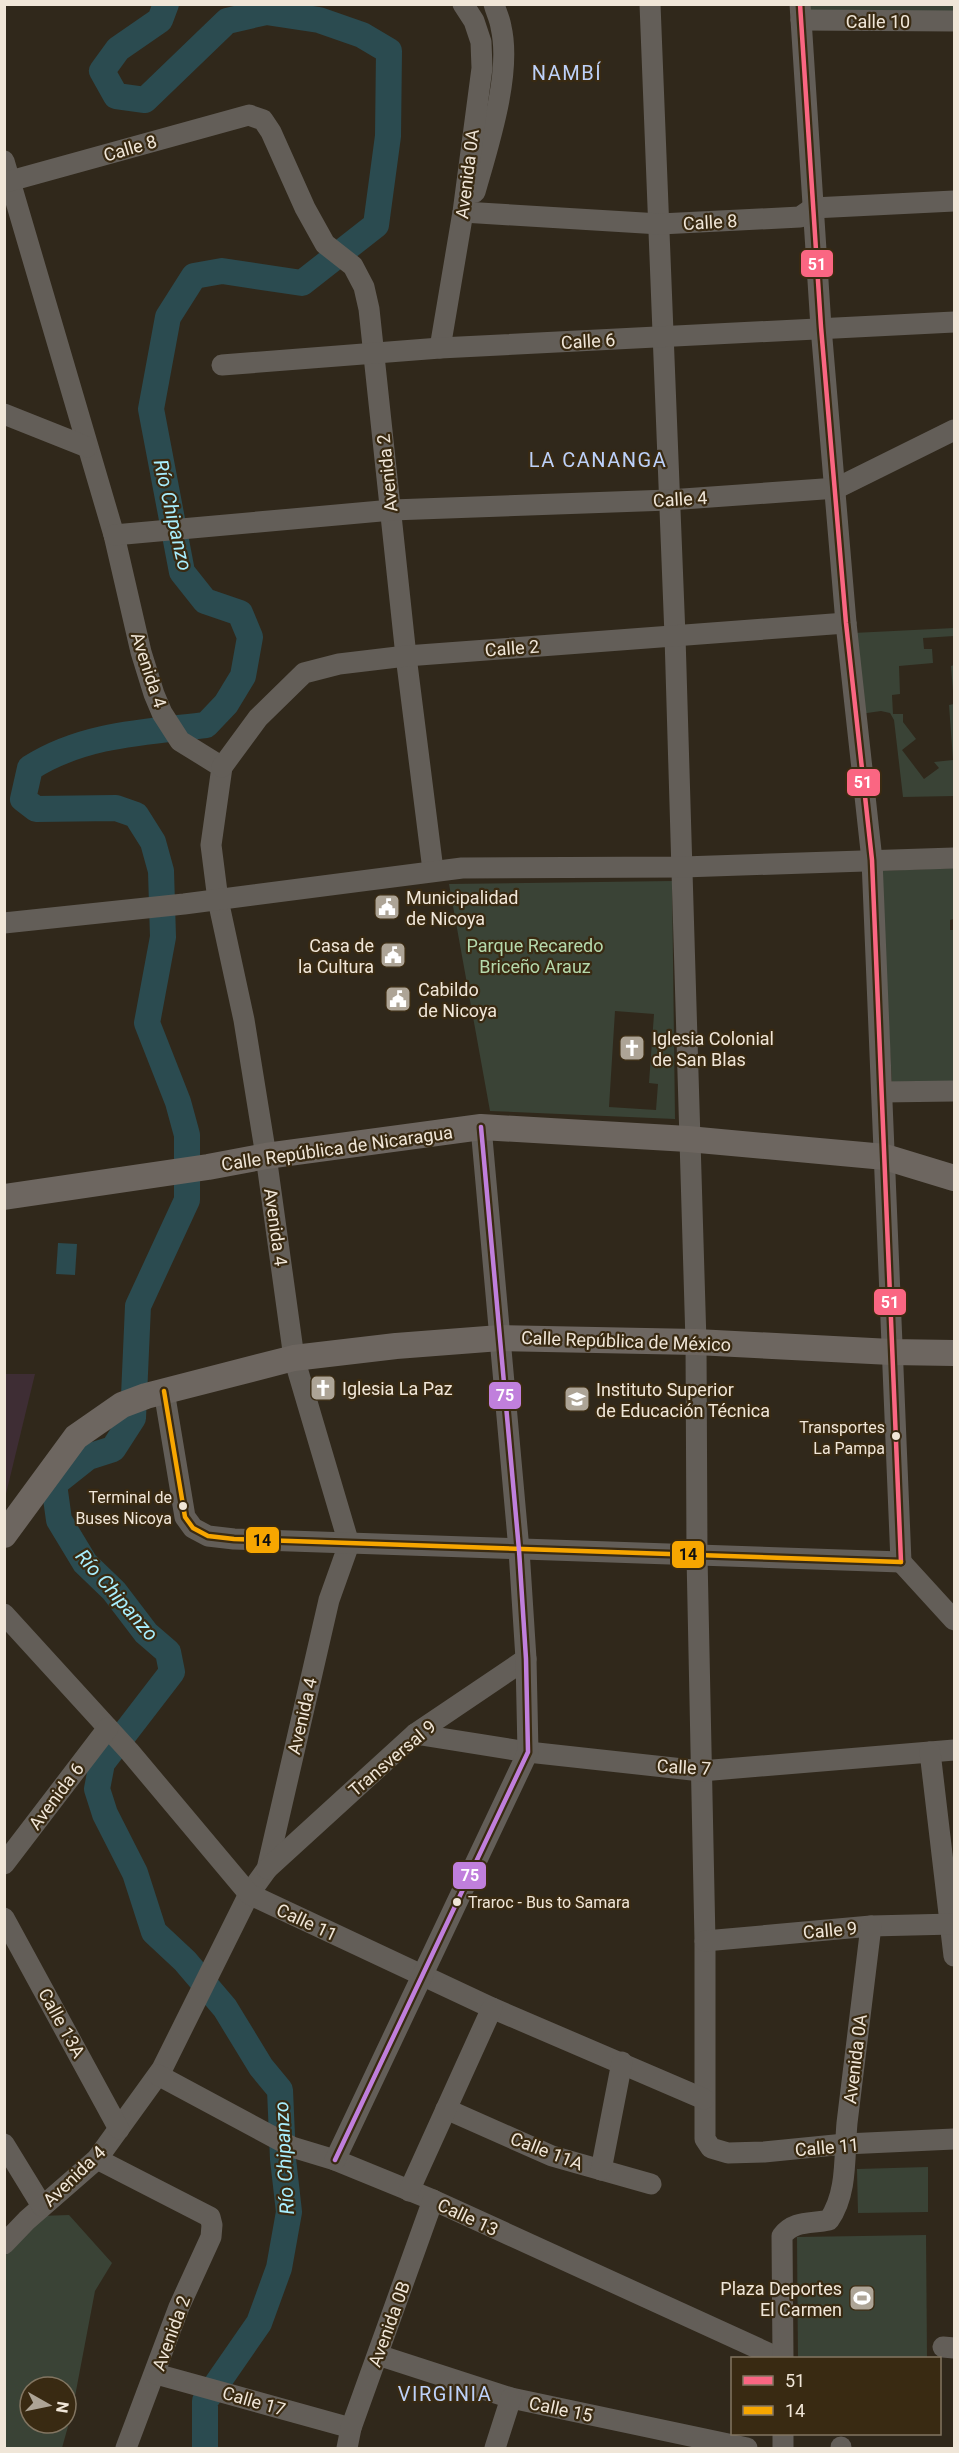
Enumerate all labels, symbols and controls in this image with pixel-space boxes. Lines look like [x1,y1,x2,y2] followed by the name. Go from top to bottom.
[846,11,910,32] street label: Calle 10
[532,61,602,85] district label: NAMBÍ
[451,128,483,220] street label: Avenida 0A
[101,130,159,166] street label: Calle 8
[682,210,738,234] street label: Calle 8
[800,249,834,278] line badge: 51
[808,255,826,274] text: 51
[560,329,616,353] street label: Calle 6
[372,433,402,513] street label: Avenida 2
[529,448,667,472] district label: LA CANANGA
[149,457,197,573] water label: Río Chipanzo
[652,487,708,511] street label: Calle 4
[127,630,171,710] street label: Avenida 4
[484,636,540,660] street label: Calle 2
[846,768,881,797] line badge: 51
[854,773,872,792] text: 51
[406,887,519,929] place label: Municipalidad de Nicoya
[372,892,402,922] public building icon: Municipalidad de Nicoya
[298,935,374,977] place label: Casa de la Cultura
[467,935,603,977] park label: Parque Recaredo Briceño Arauz
[378,940,408,970] public building icon: Casa de la Cultura
[418,979,497,1021] place label: Cabildo de Nicoya
[383,984,413,1014] public building icon: Cabildo de Nicoya
[652,1028,774,1070] place label: Iglesia Colonial de San Blas
[617,1033,647,1063] church icon: Iglesia Colonial de San Blas
[220,1121,454,1175] street label: Calle República de Nicaragua
[260,1187,292,1267] street label: Avenida 4
[873,1288,907,1316] line badge: 51
[881,1293,899,1312] text: 51
[521,1327,731,1355] street label: Calle República de México
[308,1373,338,1403] church icon: Iglesia La Paz
[342,1378,453,1399] place label: Iglesia La Paz
[596,1379,770,1421] place label: Instituto Superior de Educación Técnica
[488,1381,522,1410] line badge: 75
[562,1384,592,1414] school or university icon: Instituto Superior de Educación Técnica
[496,1386,514,1405] text: 75
[799,1418,885,1458] place label: Transportes La Pampa
[890,1430,902,1442] marker: Transportes La Pampa
[75,1488,172,1528] place label: Terminal de Buses Nicoya
[177,1500,189,1512] marker: Terminal de Buses Nicoya
[245,1526,280,1554] line badge: 14
[253,1531,271,1550] text: 14
[671,1540,705,1569] line badge: 14
[71,1544,163,1646] water label: Río Chipanzo
[679,1545,697,1564] text: 14
[283,1675,321,1757] street label: Avenida 4
[344,1716,440,1800] street label: Transversal 9
[656,1755,712,1779] street label: Calle 7
[24,1758,88,1834] street label: Avenida 6
[452,1861,487,1890] line badge: 75
[461,1866,479,1885] text: 75
[468,1893,630,1912] place label: Traroc - Bus to Samara
[451,1896,463,1908] marker: Traroc - Bus to Samara
[273,1899,341,1945] street label: Calle 11
[802,1917,858,1943] street label: Calle 9
[34,1985,90,2062] street label: Calle 13A
[839,2013,871,2105] street label: Avenida 0A
[269,2101,299,2215] water label: Río Chipanzo
[508,2128,587,2175] street label: Calle 11A
[794,2134,860,2160] street label: Calle 11
[39,2141,109,2211] street label: Avenida 4
[434,2194,502,2240] street label: Calle 13
[364,2278,414,2370] street label: Avenida 0B
[720,2278,842,2320] place label: Plaza Deportes El Carmen
[847,2283,877,2313] sports icon: Plaza Deportes El Carmen
[148,2293,194,2373] street label: Avenida 2
[731,2357,941,2435] legend
[785,2370,805,2391] text: 51
[18,2375,78,2435] north arrow
[220,2382,288,2420] street label: Calle 17
[398,2382,492,2406] district label: VIRGINIA
[527,2392,595,2426] street label: Calle 15
[52,2400,73,2414] text: N
[785,2400,805,2421] text: 14

